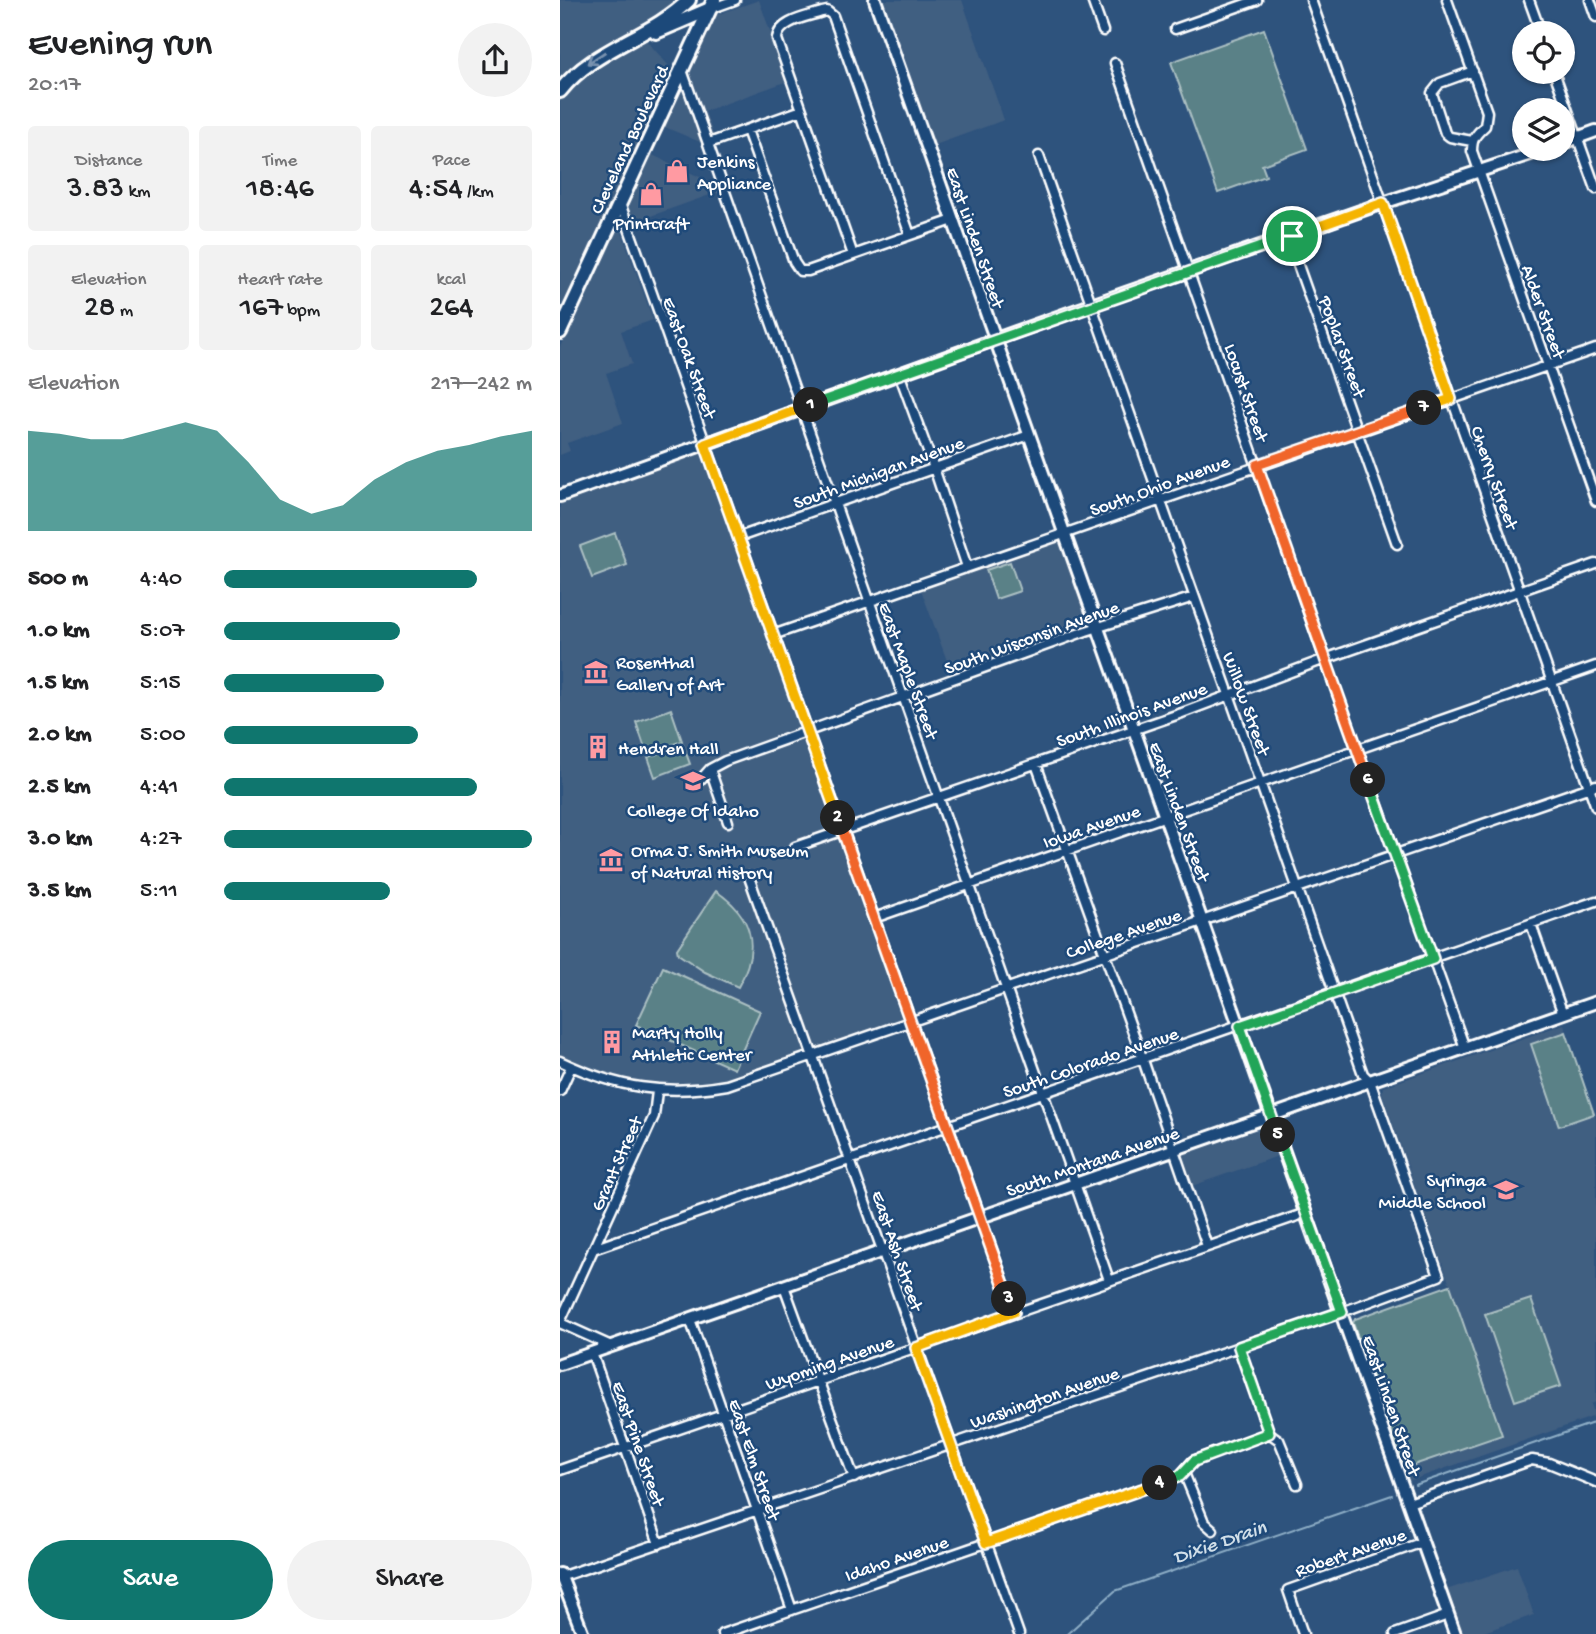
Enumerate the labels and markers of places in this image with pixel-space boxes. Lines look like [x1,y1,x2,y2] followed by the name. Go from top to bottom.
[697,152,771,197] place label: Jenkins Appliance
[663,157,691,185] shop icon: Jenkins Appliance
[637,180,665,208] shop icon: Printcraft
[1262,206,1322,266] pin
[612,214,691,237] place label: Printcraft
[793,388,828,422] pin: 1
[1406,390,1442,426] pin: 7
[616,653,725,698] place label: Rosenthal Gallery of Art
[582,658,610,686] museum icon: Rosenthal Gallery of Art
[584,733,612,761] building icon: Hendren Hall
[618,739,719,762] place label: Hendren Hall
[1350,762,1386,798] pin: 6
[679,767,707,795] school or university icon: College Of Idaho
[820,800,856,836] pin: 2
[627,801,759,824] place label: College Of Idaho
[631,841,809,886] place label: Orma J. Smith Museum of Natural History
[597,846,625,874] museum icon: Orma J. Smith Museum of Natural History
[632,1023,754,1068] place label: Marty Holly Athletic Center
[598,1028,626,1056] building icon: Marty Holly Athletic Center
[1260,1118,1296,1152] pin: 5
[1379,1171,1487,1216] place label: Syringa Middle School
[1492,1176,1520,1204] school or university icon: Syringa Middle School
[992,1282,1026,1316] pin: 3
[1142,1466,1178,1500] pin: 4

